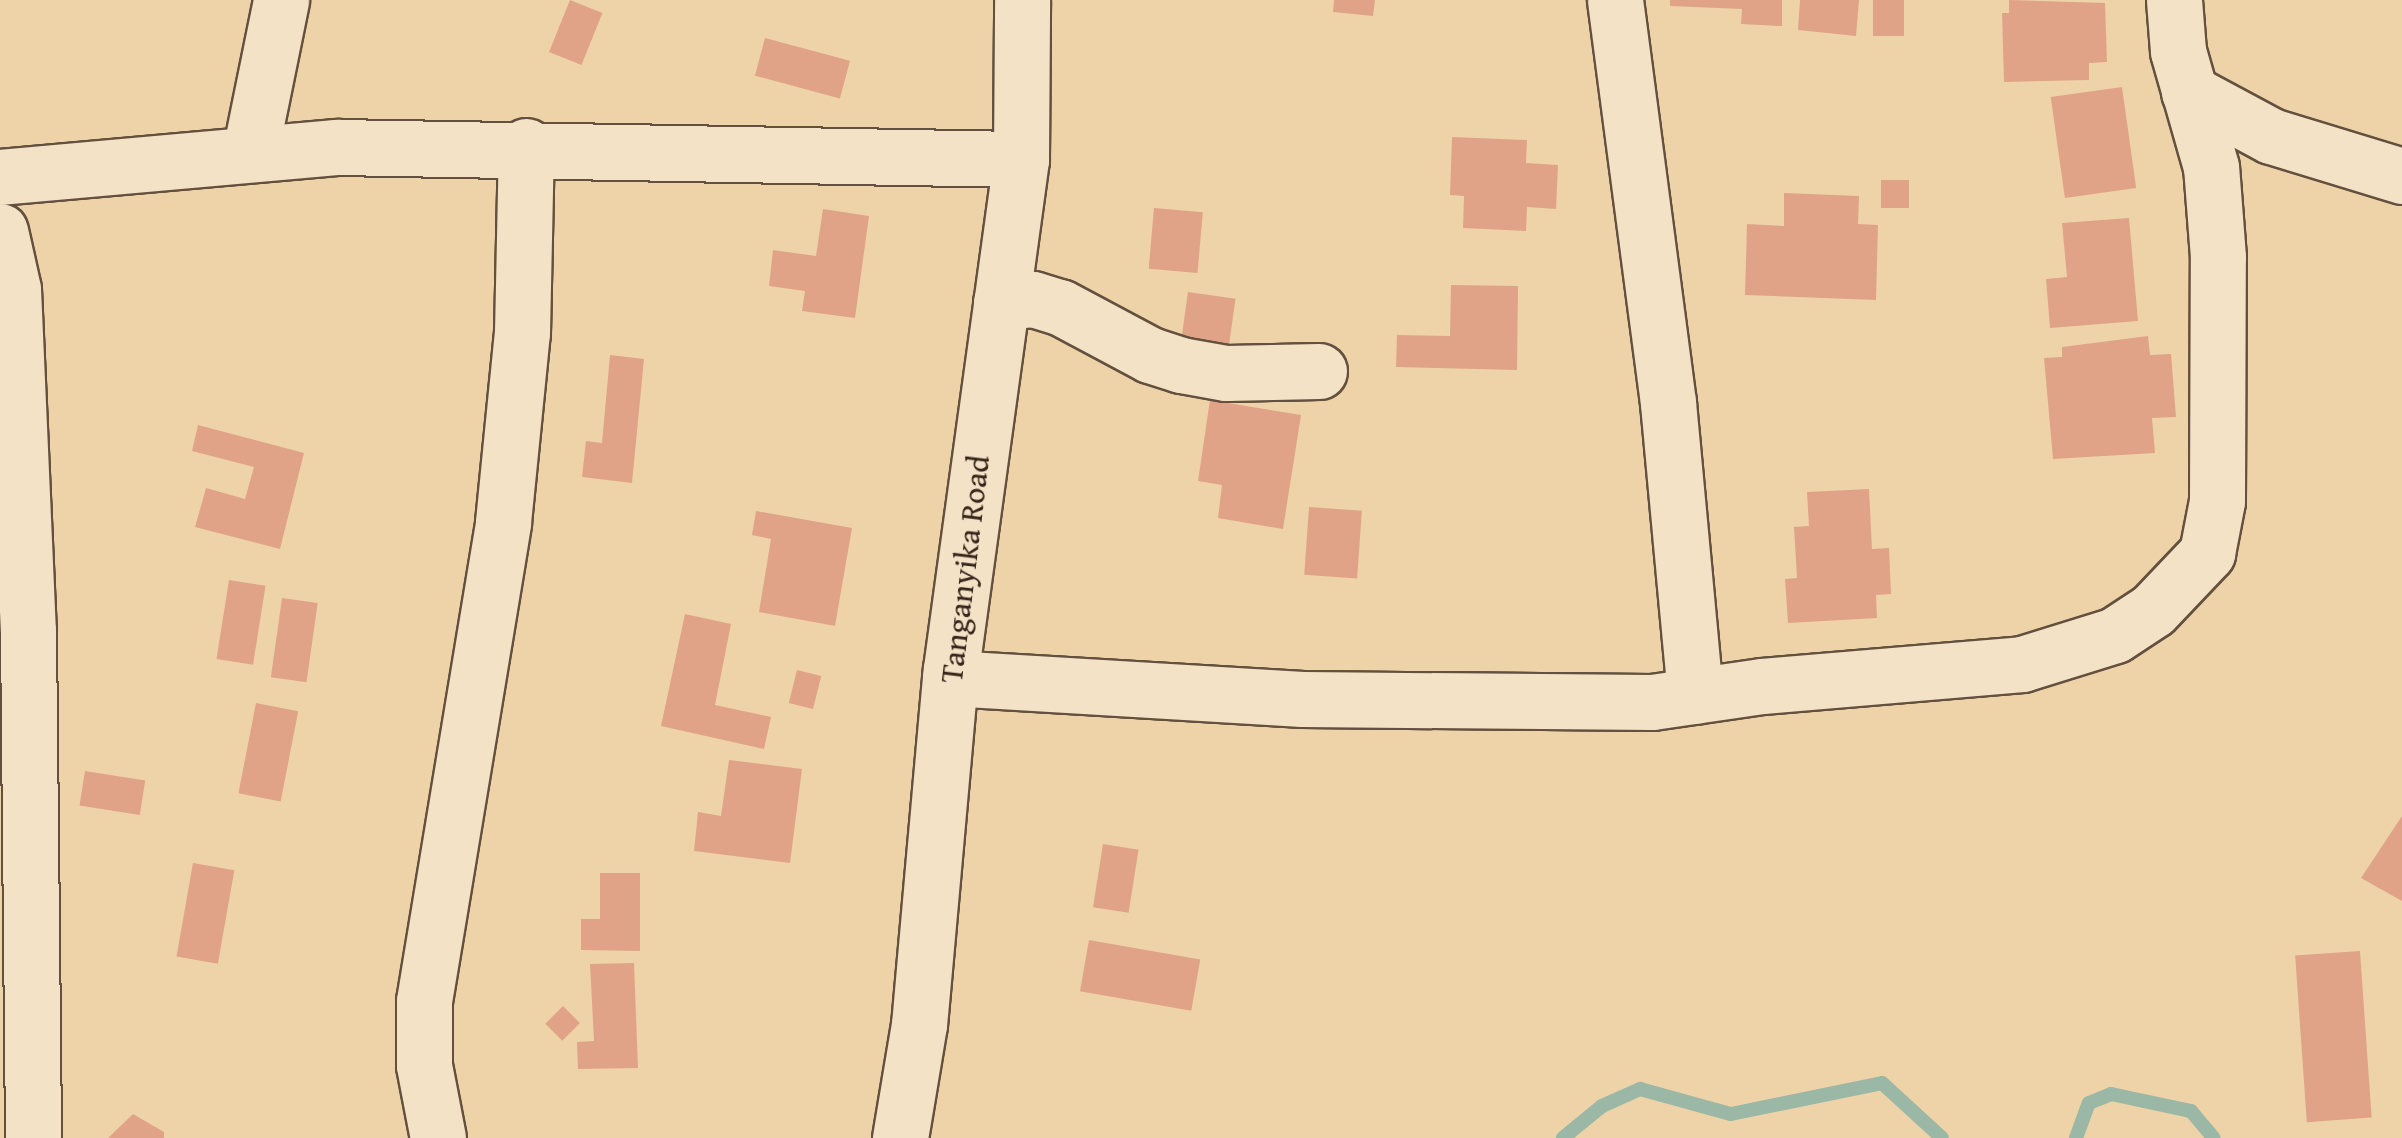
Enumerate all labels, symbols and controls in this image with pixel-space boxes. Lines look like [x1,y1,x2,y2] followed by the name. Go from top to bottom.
[932,453,998,685] street label: Tanganyika Road

